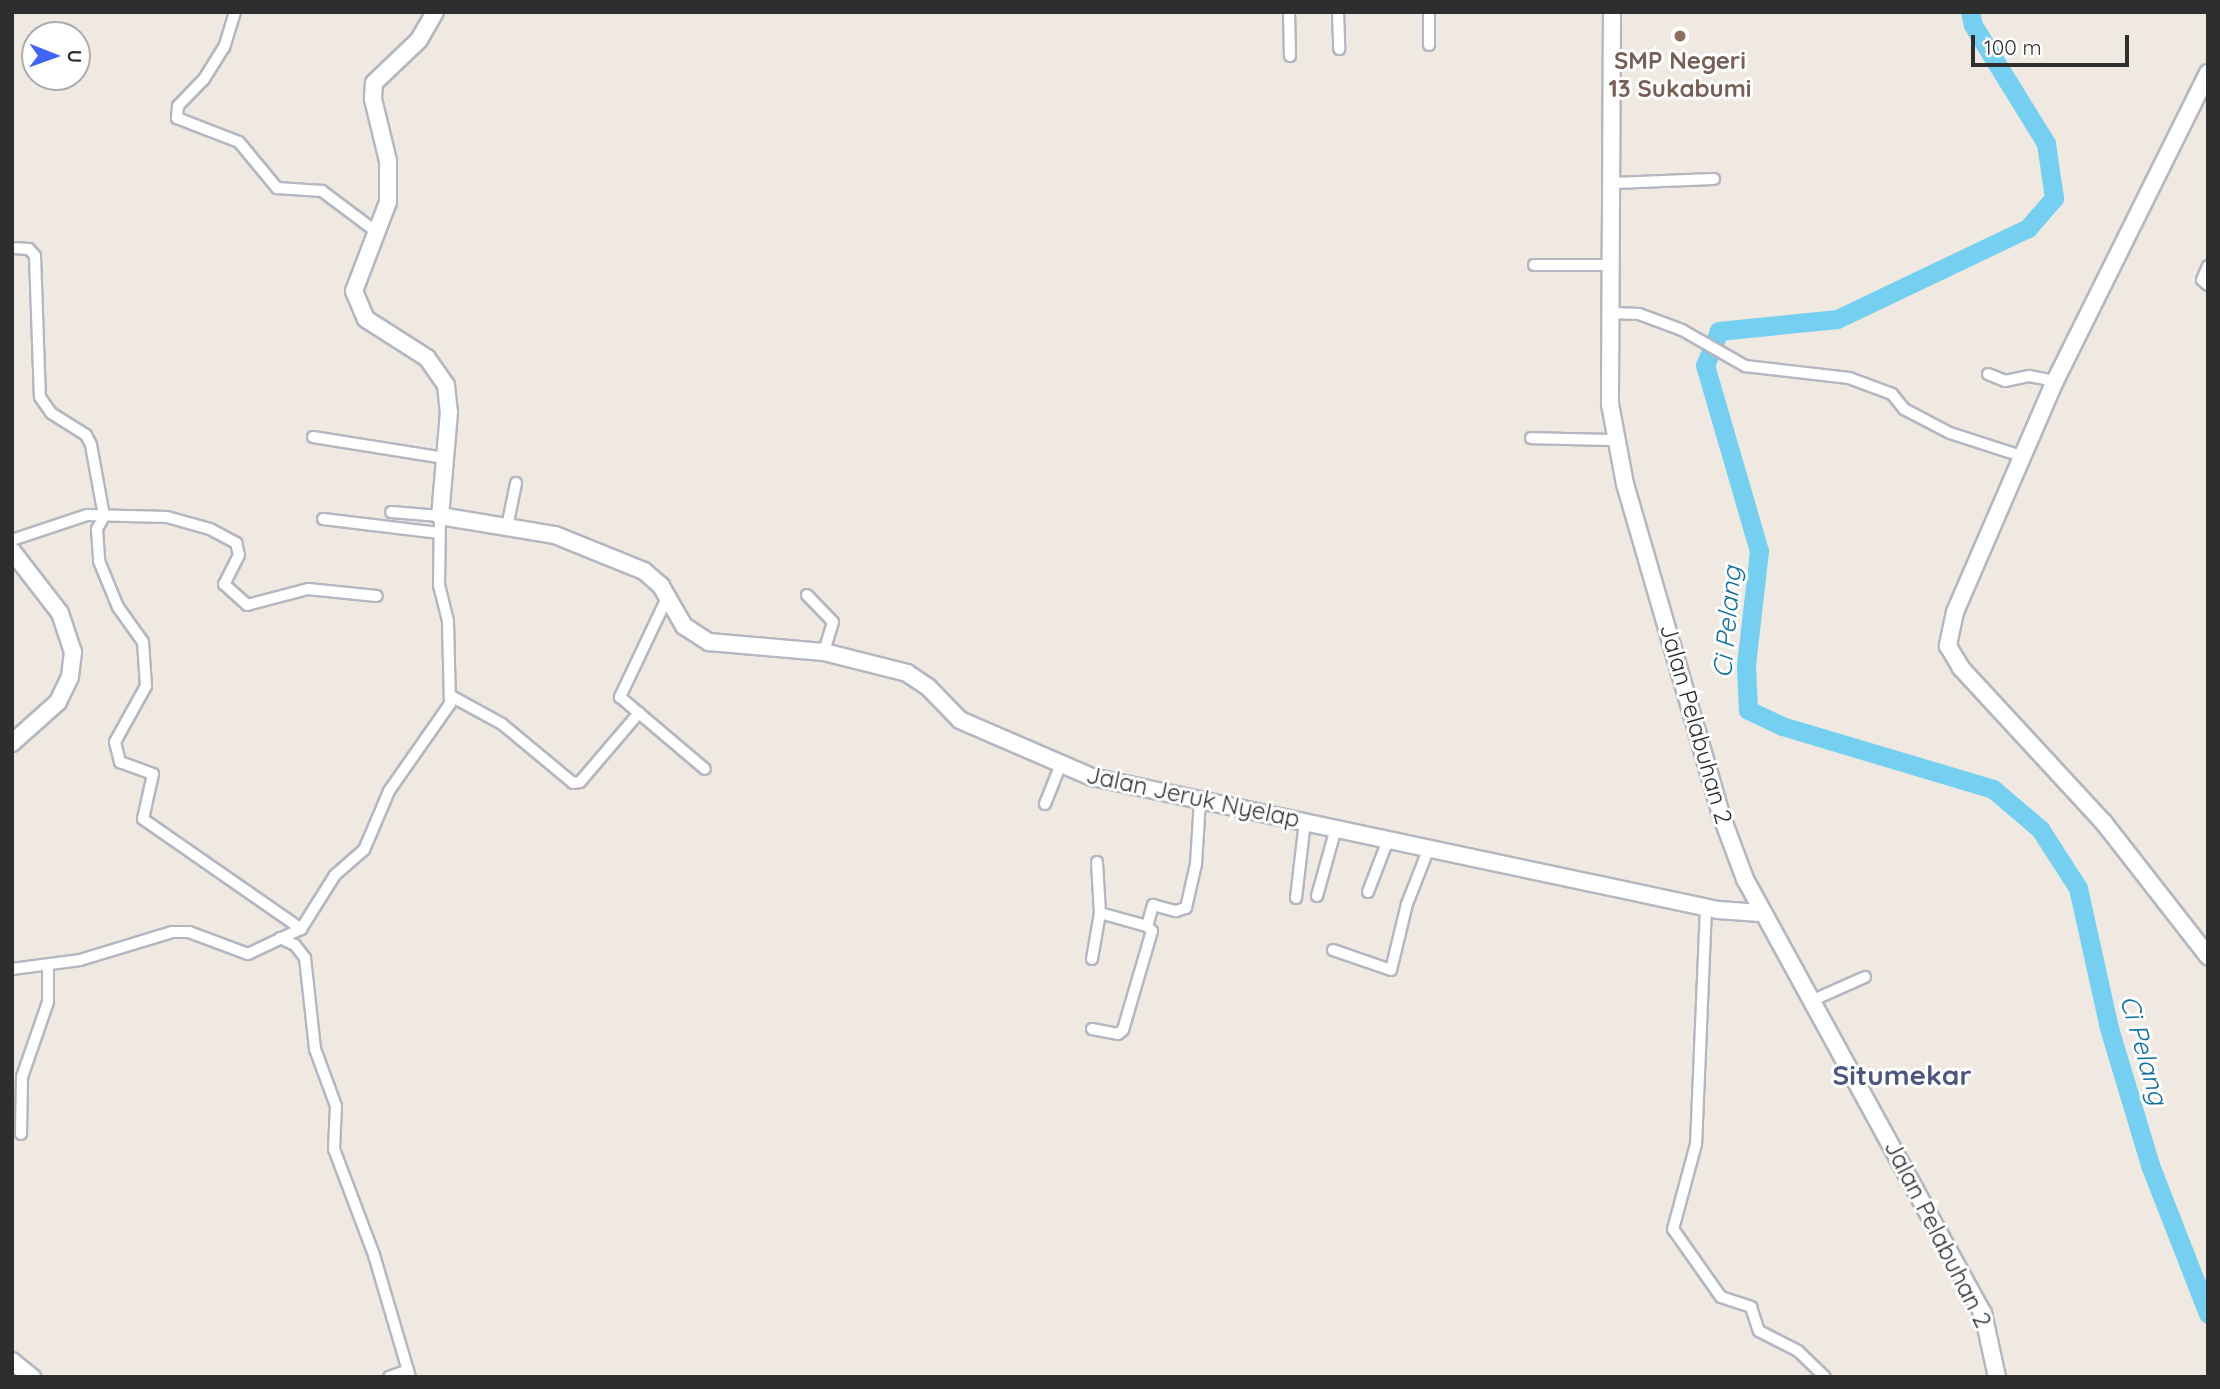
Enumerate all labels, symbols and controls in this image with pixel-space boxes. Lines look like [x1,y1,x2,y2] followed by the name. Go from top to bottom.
[21,21,91,91] north arrow
[1975,21,2132,65] scale bar
[1672,28,1688,44] marker: SMP Negeri 13 Sukabumi
[1984,34,2042,60] text: 100 m
[1609,47,1751,103] place label: SMP Negeri 13 Sukabumi
[63,49,87,63] text: U
[1707,565,1747,679] water label: Ci Pelang
[1654,621,1738,827] street label: Jalan Pelabuhan 2
[1084,760,1302,834] street label: Jalan Jeruk Nyelap
[2113,992,2175,1108] water label: Ci Pelang
[1832,1058,1972,1092] district label: Situmekar
[1878,1135,1998,1333] street label: Jalan Pelabuhan 2

